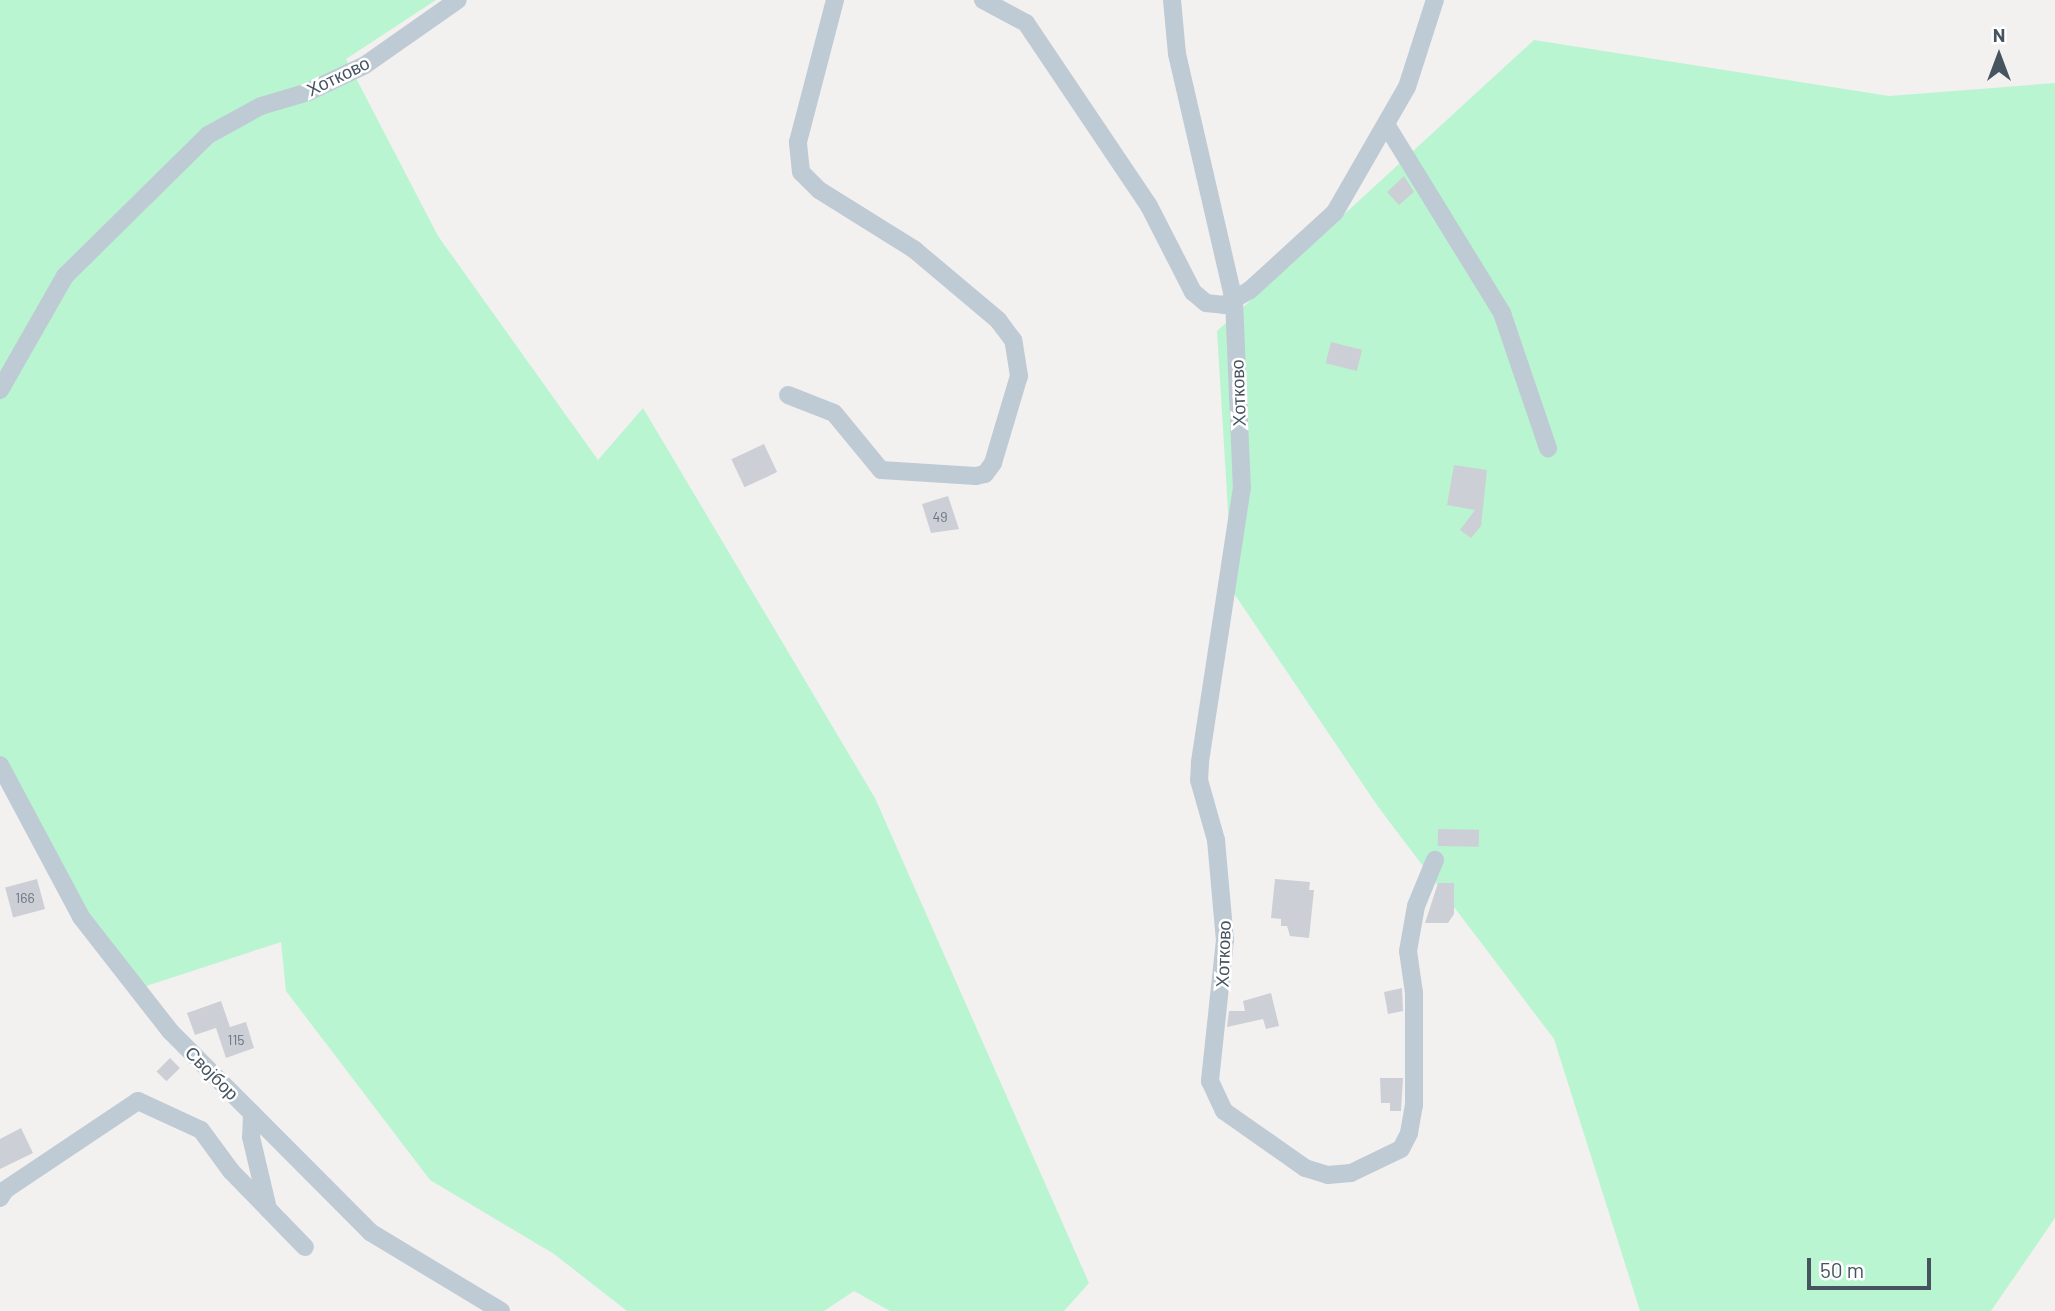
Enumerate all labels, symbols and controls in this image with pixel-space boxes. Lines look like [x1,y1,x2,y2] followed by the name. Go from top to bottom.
[1964,21,2034,91] north arrow
[1993,23,2005,46] text: N
[303,52,373,100] street label: Хотково
[1226,359,1250,427] street label: Хотково
[932,509,948,525] house number: 49
[15,890,35,906] house number: 166
[1211,920,1235,988] street label: Хотково
[227,1032,245,1048] house number: 115
[181,1042,243,1104] street label: Својбор
[1810,1244,1934,1288] scale bar
[1820,1257,1864,1282] text: 50 m

